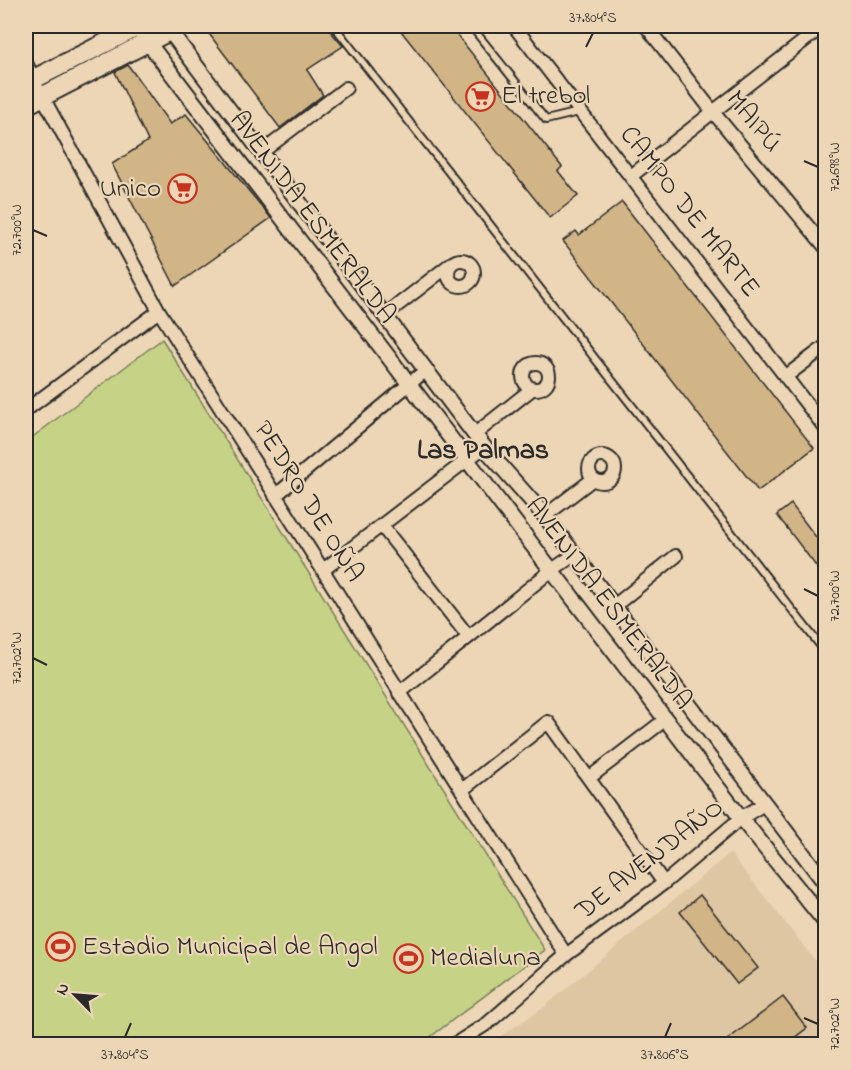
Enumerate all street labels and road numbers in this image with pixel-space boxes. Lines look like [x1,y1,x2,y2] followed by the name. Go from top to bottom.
[716,82,790,162] street label: MAIPÚ
[219,103,405,333] street label: AVENIDA ESMERALDA
[609,118,769,306] street label: CAMPO DE MARTE
[243,414,373,590] street label: PEDRO DE OÑA
[515,489,701,719] street label: AVENIDA ESMERALDA
[567,789,733,931] street label: DE AVENDAÑO

